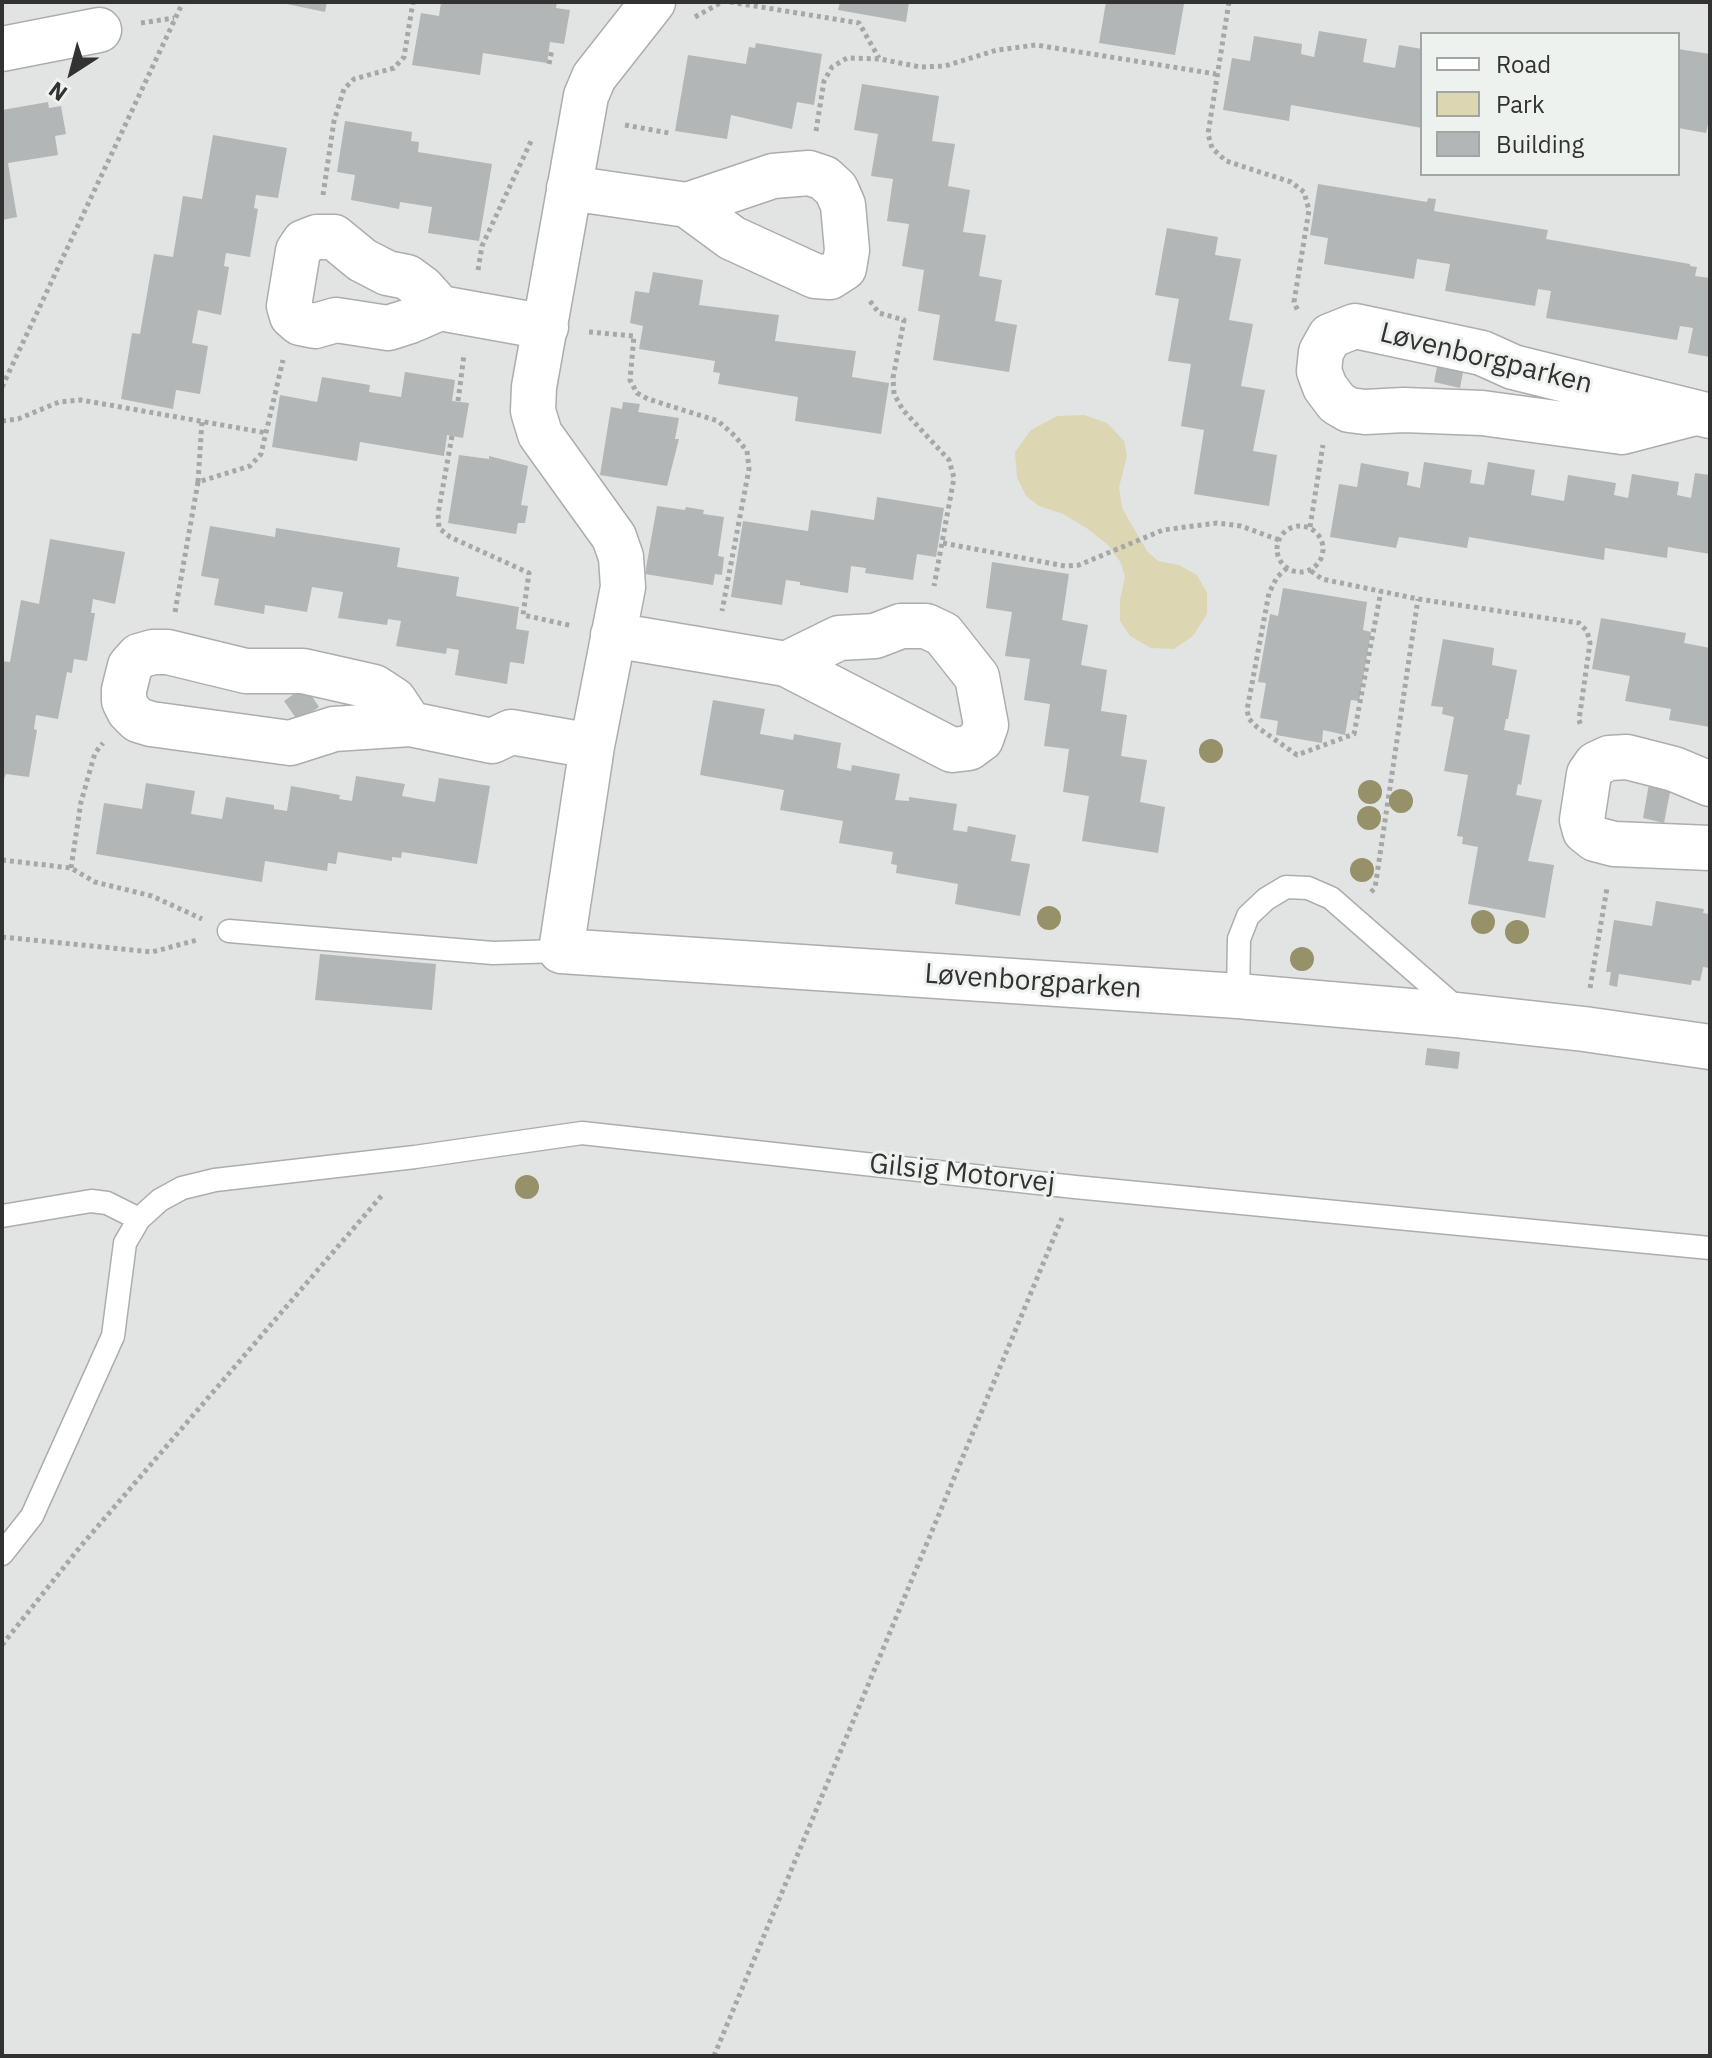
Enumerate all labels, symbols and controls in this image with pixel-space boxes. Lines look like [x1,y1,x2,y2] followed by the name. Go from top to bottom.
[32,32,112,112] north arrow
[1420,32,1680,176] legend
[1496,48,1551,80] text: Road
[43,75,73,108] text: N
[1496,88,1545,120] text: Park
[1496,128,1584,160] text: Building
[1376,316,1596,402] street label: Løvenborgparken
[923,958,1143,1006] street label: Løvenborgparken
[868,1148,1056,1200] street label: Gilsig Motorvej

